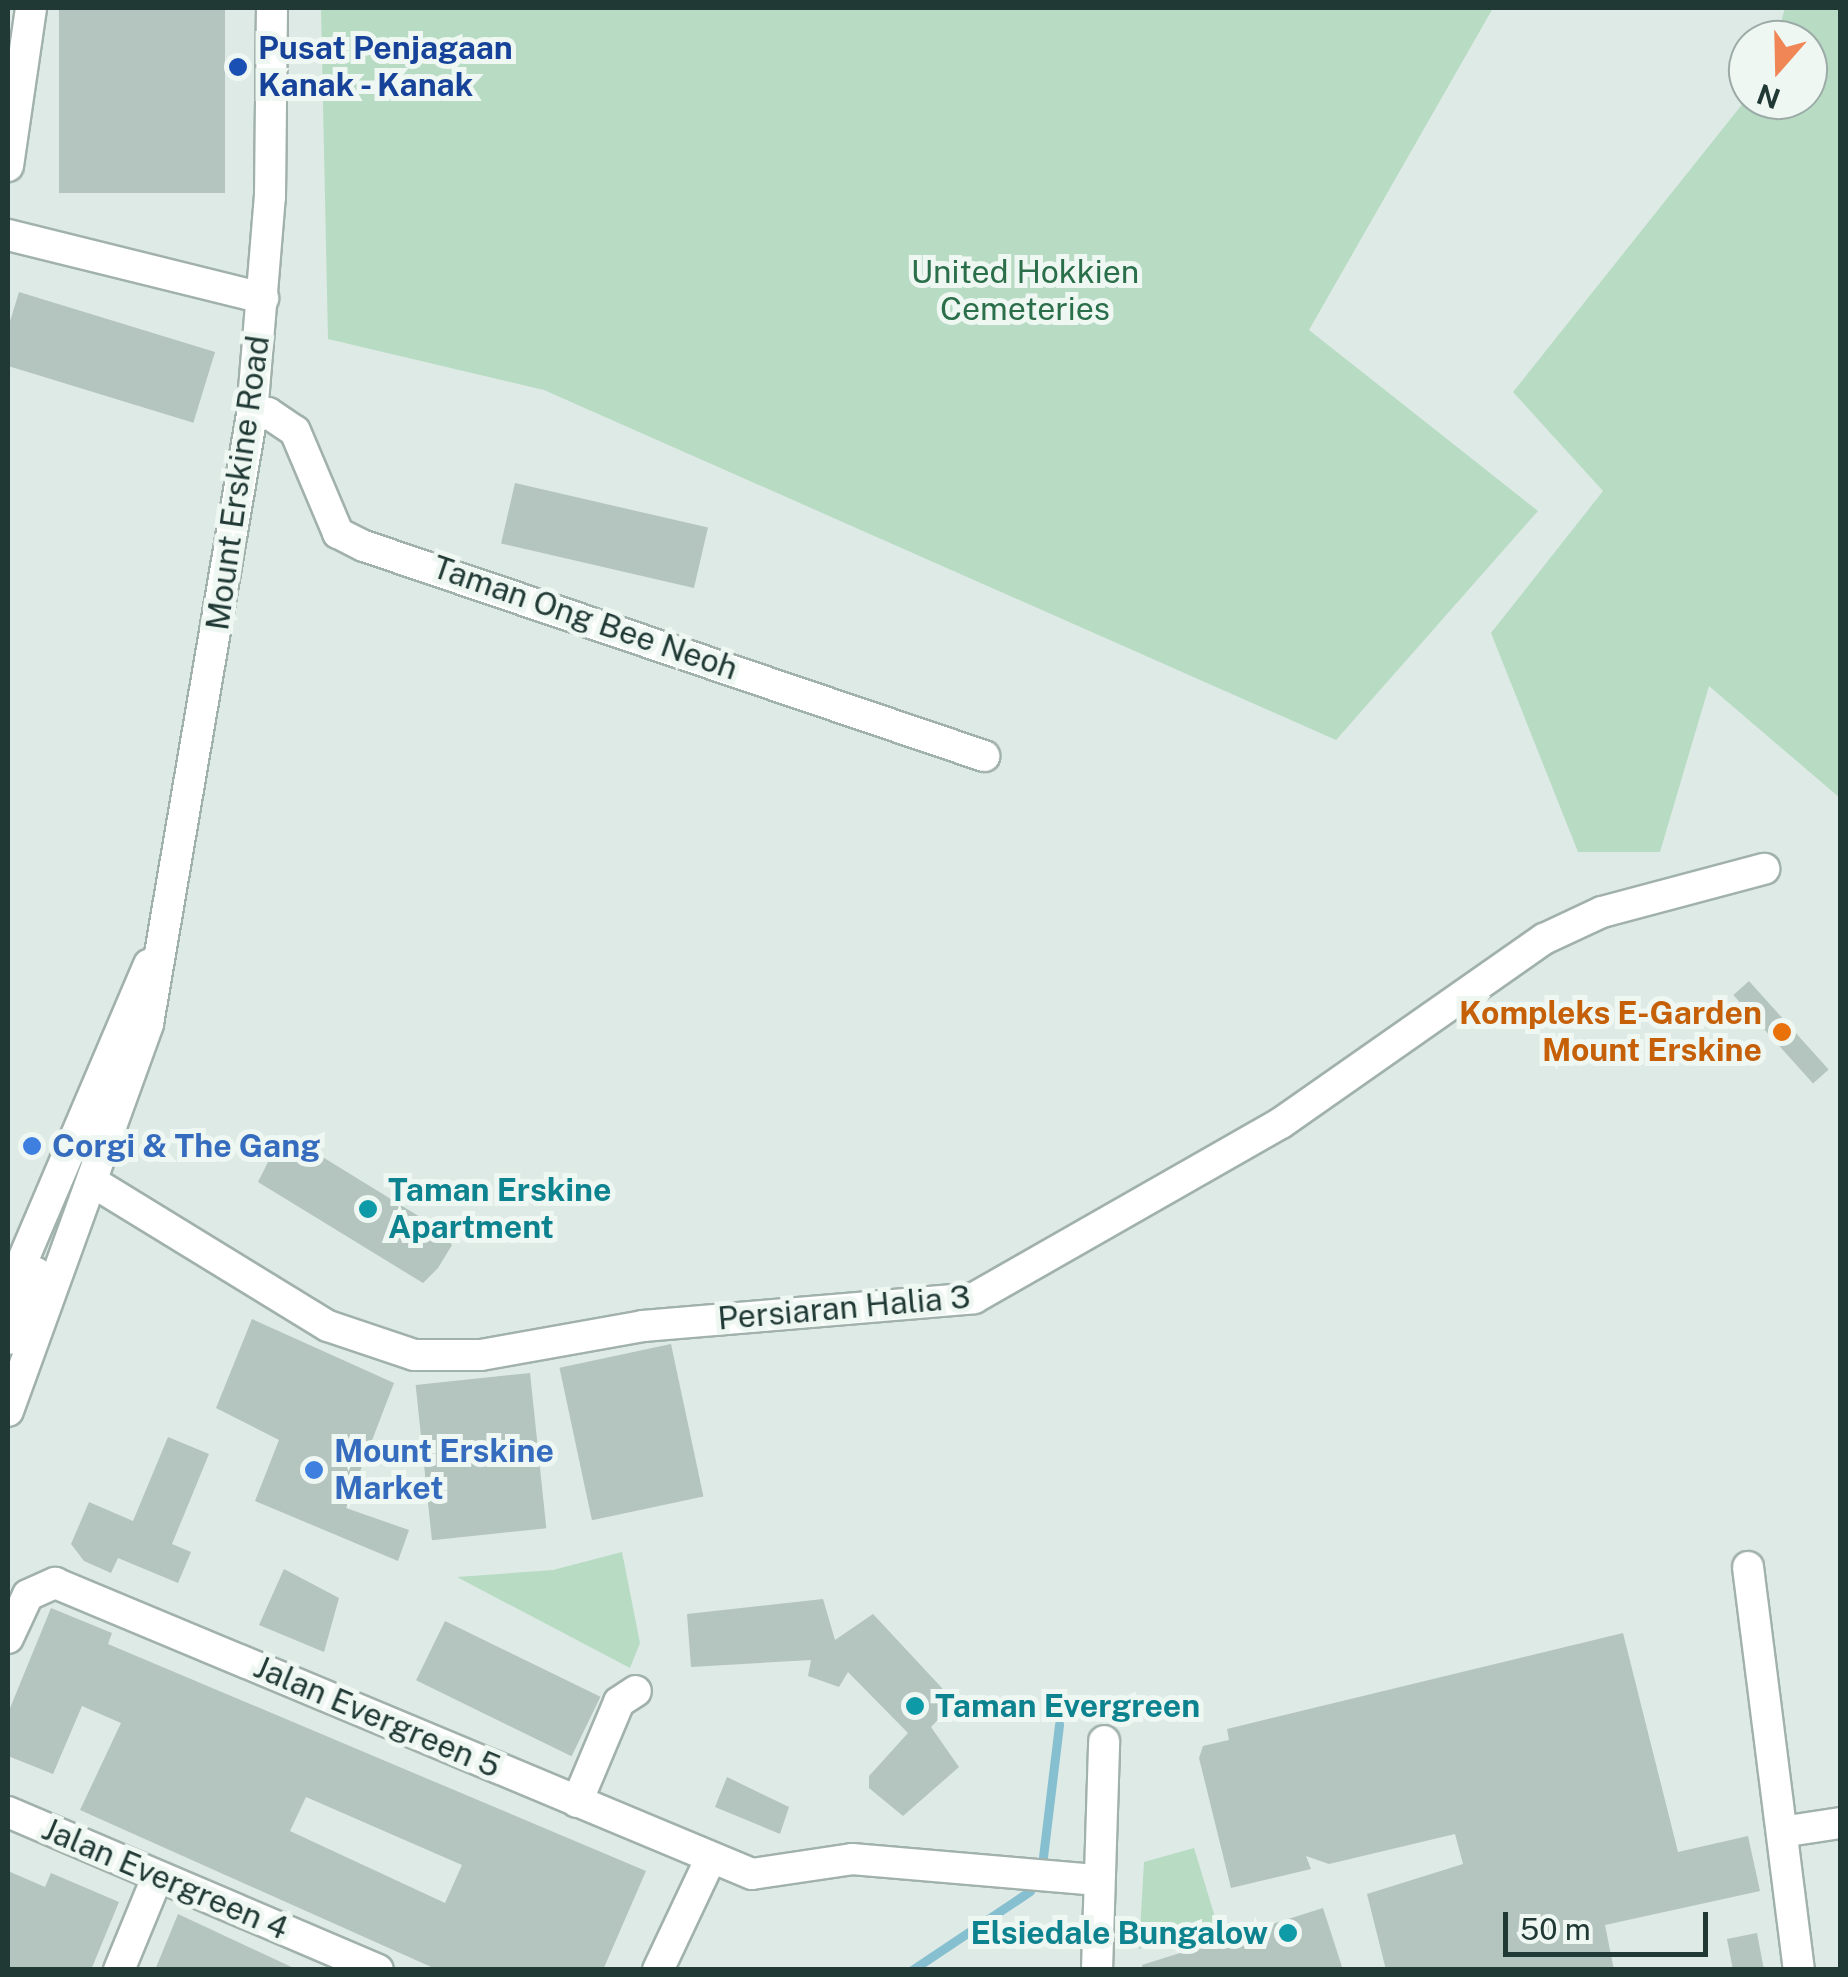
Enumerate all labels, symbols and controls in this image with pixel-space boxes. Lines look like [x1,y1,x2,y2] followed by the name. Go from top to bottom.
[1728,20,1828,120] north arrow
[258,30,513,105] place label: Pusat Penjagaan Kanak - Kanak
[227,56,249,78] marker: Pusat Penjagaan Kanak - Kanak
[1752,78,1784,116] text: N
[911,254,1139,329] park label: United Hokkien Cemeteries
[198,333,278,633] street label: Mount Erskine Road
[427,548,743,688] street label: Taman Ong Bee Neoh
[1459,995,1762,1070] place label: Kompleks E-Garden Mount Erskine
[1771,1021,1793,1043] marker: Kompleks E-Garden Mount Erskine
[52,1127,320,1165] place label: Corgi & The Gang
[21,1135,43,1157] marker: Corgi & The Gang
[388,1172,611,1247] place label: Taman Erskine Apartment
[357,1198,379,1220] marker: Taman Erskine Apartment
[716,1278,972,1338] street label: Persiaran Halia 3
[334,1433,554,1508] place label: Mount Erskine Market
[303,1459,325,1481] marker: Mount Erskine Market
[248,1648,506,1786] street label: Jalan Evergreen 5
[935,1687,1200,1725] place label: Taman Evergreen
[904,1695,926,1717] marker: Taman Evergreen
[36,1810,294,1948] street label: Jalan Evergreen 4
[1508,1892,1713,1954] scale bar
[1520,1911,1591,1947] text: 50 m
[970,1914,1268,1952] place label: Elsiedale Bungalow
[1277,1922,1299,1944] marker: Elsiedale Bungalow

